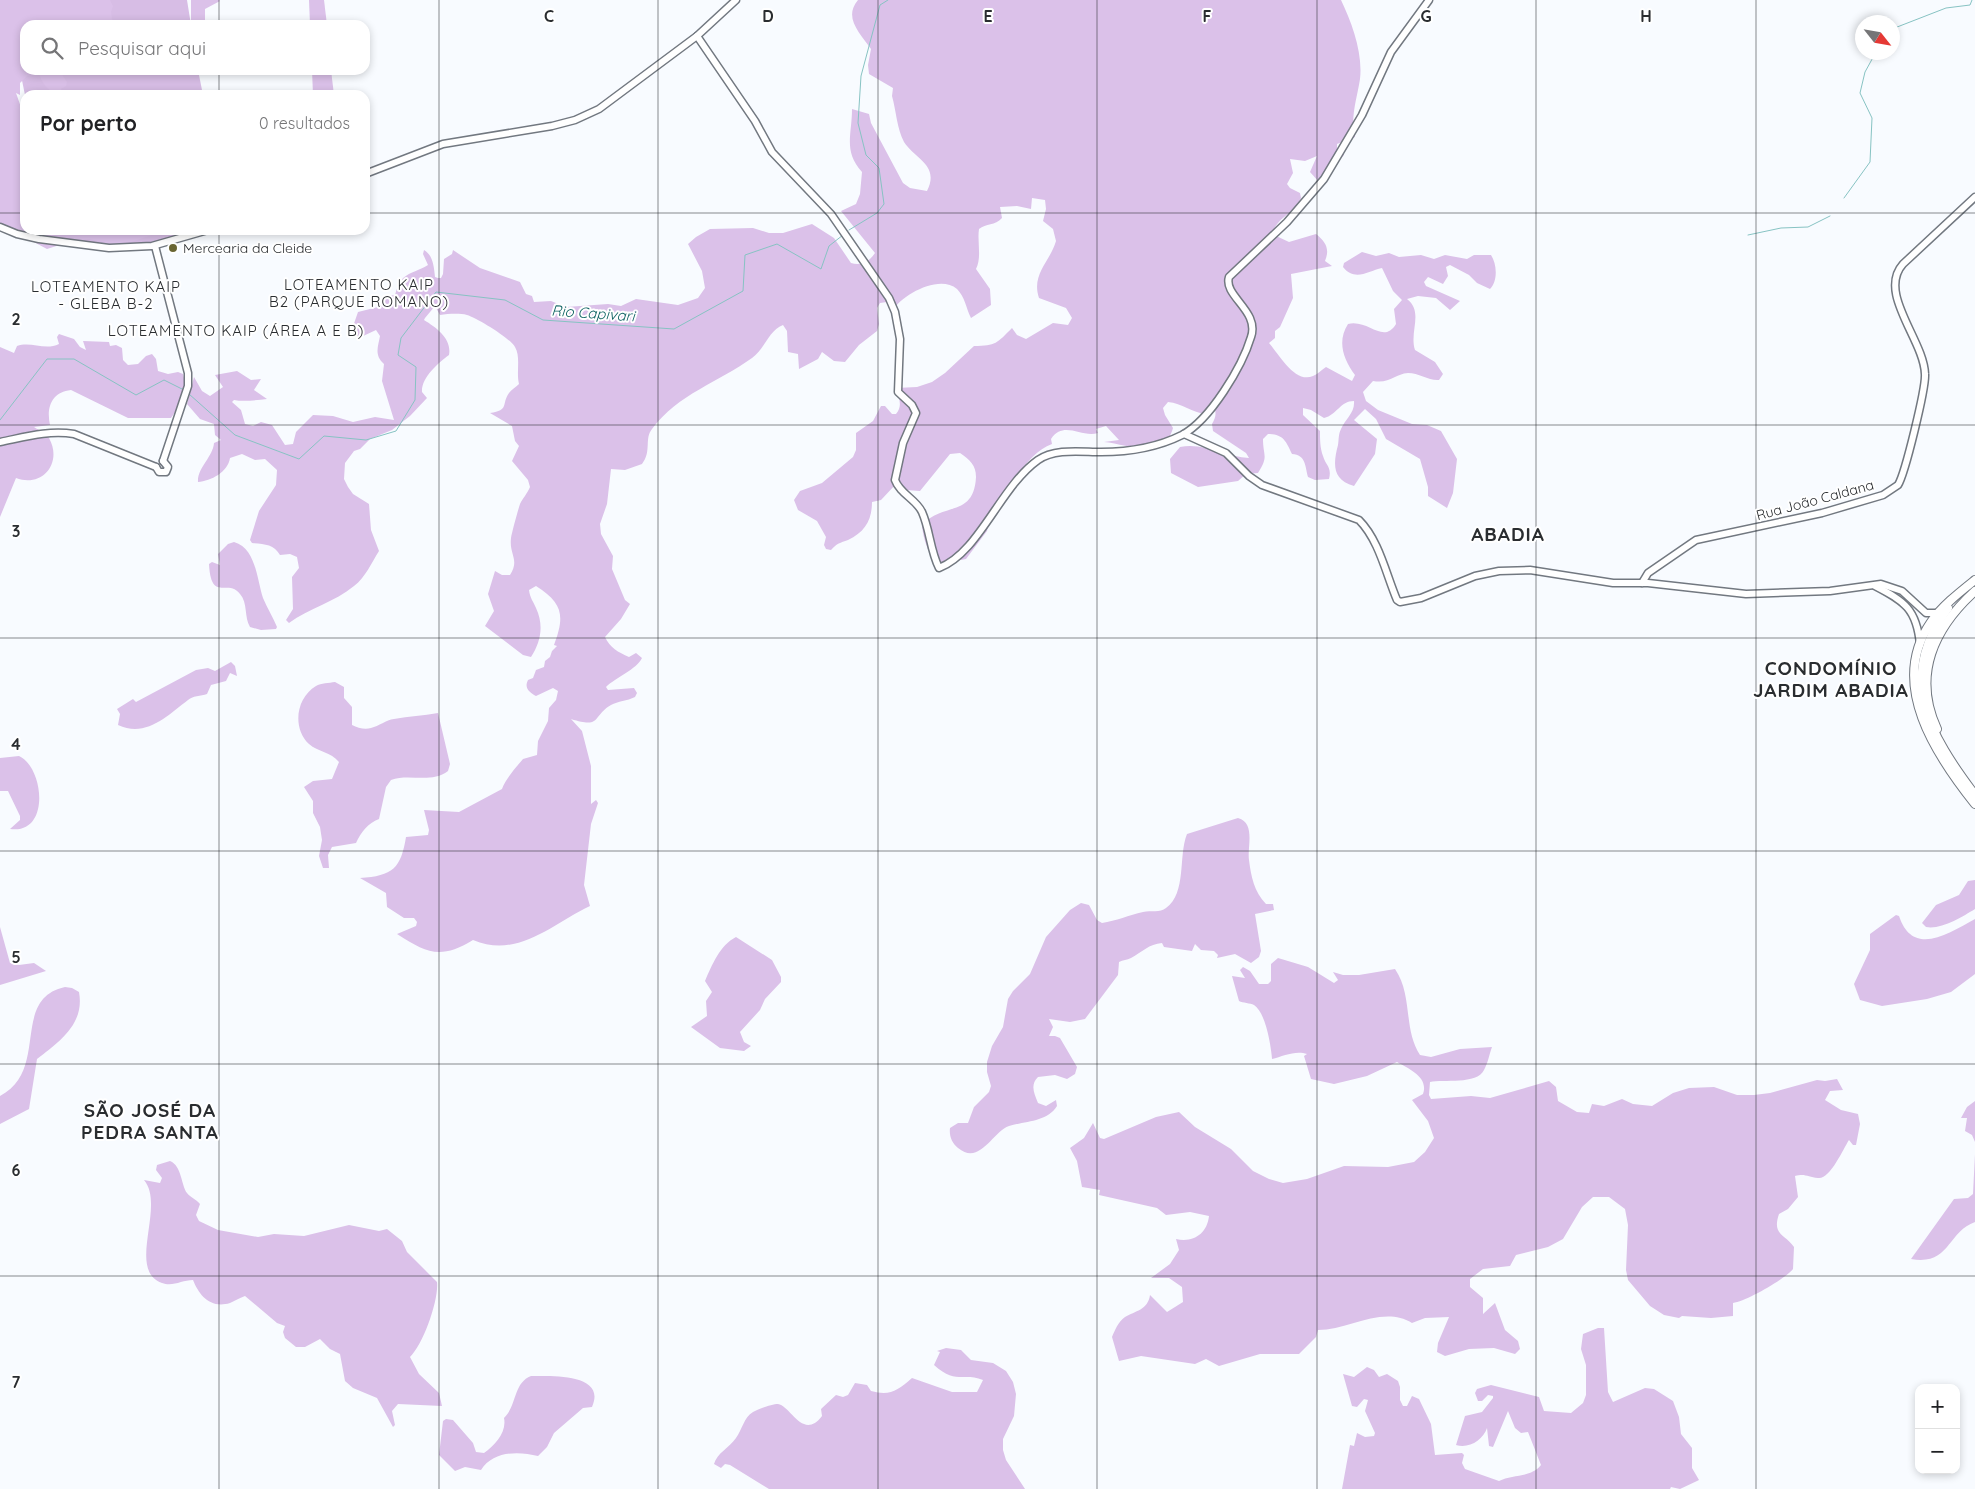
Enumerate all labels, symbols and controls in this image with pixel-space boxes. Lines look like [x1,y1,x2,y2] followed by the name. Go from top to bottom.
[544,6,554,26] text: C
[762,6,774,26] text: D
[983,6,993,26] text: E
[1203,6,1212,26] text: F
[1420,6,1432,26] text: G
[1640,6,1652,26] text: H
[1855,15,1900,60] north arrow
[20,20,370,75] search box
[38,34,66,62] icon: search
[78,36,206,60] text: Pesquisar aqui
[40,110,137,136] text: Por perto
[259,113,350,133] text: 0 resultados
[183,239,312,257] place label: Mercearia da Cleide
[167,242,179,254] marker: Mercearia da Cleide
[269,275,449,311] district label: LOTEAMENTO KAIP B2 (PARQUE ROMANO)
[31,277,181,313] district label: LOTEAMENTO KAIP - GLEBA B-2
[551,301,637,326] water label: Rio Capivari
[11,309,21,329] text: 2
[108,321,364,340] district label: LOTEAMENTO KAIP (ÁREA A E B)
[1754,476,1876,524] street label: Rua João Caldana
[12,521,20,541] text: 3
[1471,522,1545,546] district label: ABADIA
[1753,656,1909,702] district label: CONDOMÍNIO JARDIM ABADIA
[11,734,21,754] text: 4
[11,947,21,967] text: 5
[81,1098,219,1144] district label: SÃO JOSÉ DA PEDRA SANTA
[12,1160,21,1180] text: 6
[12,1372,21,1392] text: 7
[1915,1384,1960,1474] map controls
[1915,1384,1960,1429] button: +
[1915,1429,1960,1474] button: −

